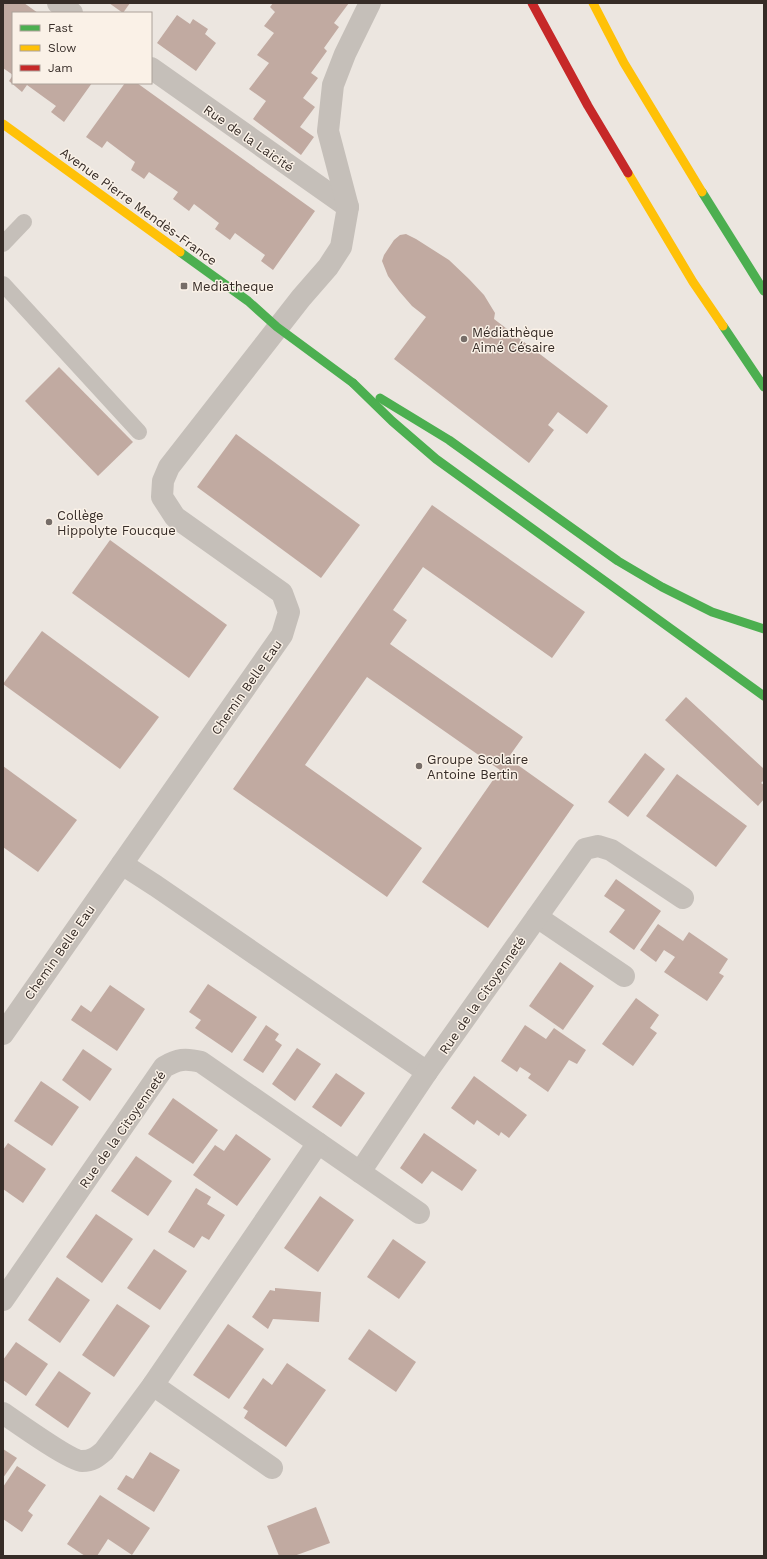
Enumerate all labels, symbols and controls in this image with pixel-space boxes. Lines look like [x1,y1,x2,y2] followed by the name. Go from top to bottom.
[12,12,152,84] legend
[48,21,73,35] text: Fast
[48,41,76,55] text: Slow
[48,61,73,75] text: Jam
[201,102,297,175] street label: Rue de la Laicité
[57,144,220,268] street label: Avenue Pierre Mendès-France
[192,279,274,294] place label: Mediatheque
[179,281,189,291] marker: Mediatheque
[472,325,555,355] place label: Médiathèque Aimé Césaire
[459,334,469,344] marker: Médiathèque Aimé Césaire
[57,508,176,538] place label: Collège Hippolyte Foucque
[44,517,54,527] marker: Collège Hippolyte Foucque
[208,637,285,738] street label: Chemin Belle Eau
[427,752,528,782] place label: Groupe Scolaire Antoine Bertin
[414,761,424,771] marker: Groupe Scolaire Antoine Bertin
[21,902,98,1003] street label: Chemin Belle Eau
[436,934,529,1057] street label: Rue de la Citoyenneté
[76,1068,169,1191] street label: Rue de la Citoyenneté

